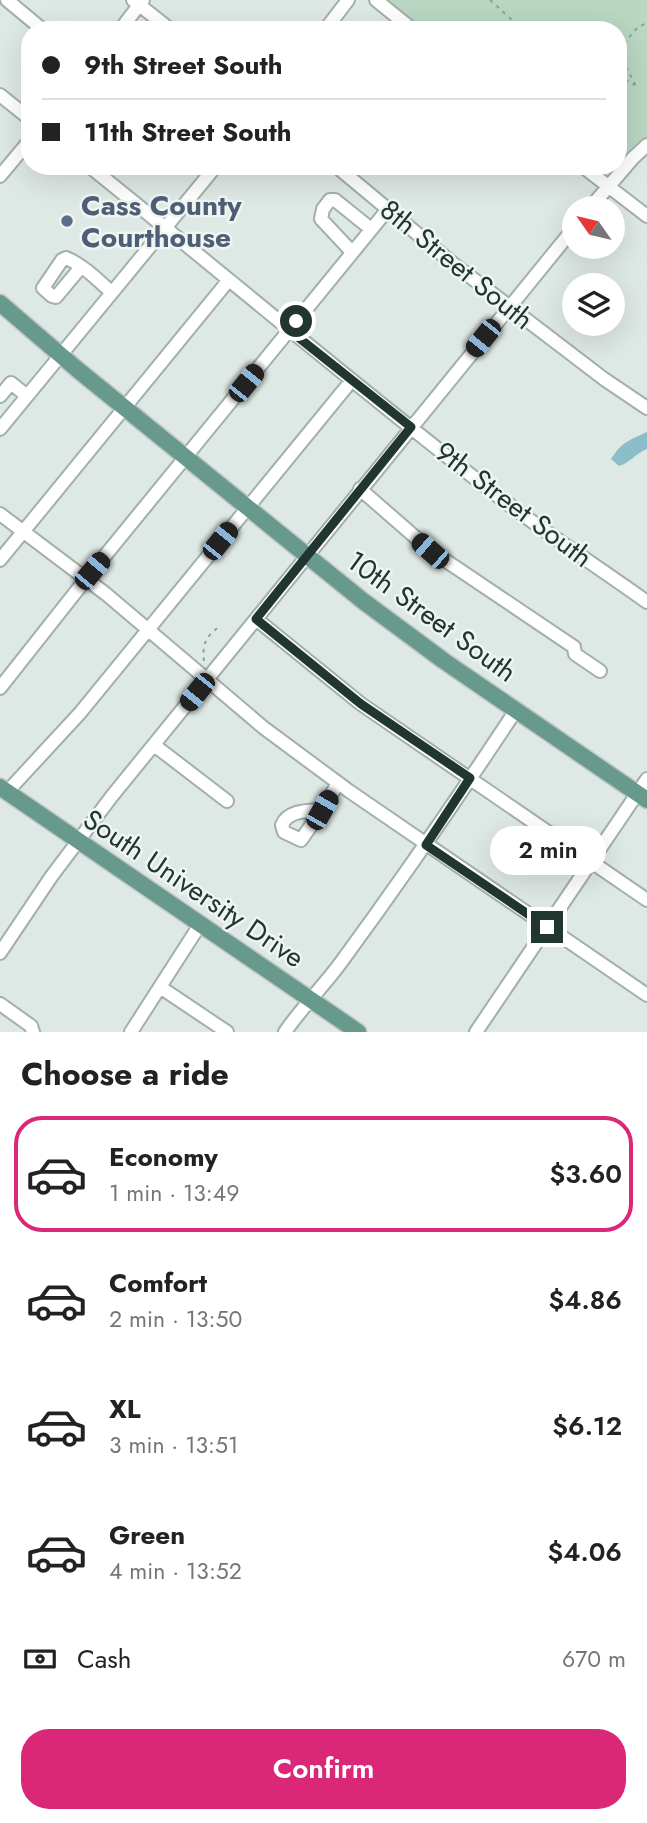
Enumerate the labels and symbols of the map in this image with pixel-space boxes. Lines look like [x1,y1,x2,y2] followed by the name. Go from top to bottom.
[81,185,242,258] place label: Cass County Courthouse
[371,190,542,339] street label: 8th Street South
[562,196,625,259] north arrow
[59,213,75,229] marker: Cass County Courthouse
[280,305,312,337] route start
[462,315,505,361] car
[225,360,268,406] car
[426,431,601,577] street label: 9th Street South
[199,518,242,564] car
[408,529,453,573] car
[338,541,525,692] street label: 10th Street South
[71,548,114,594] car
[176,669,219,715] car
[303,787,342,833] car
[75,799,312,978] street label: South University Drive
[489,825,605,874] callout: 2 min
[531,911,563,943] route end

